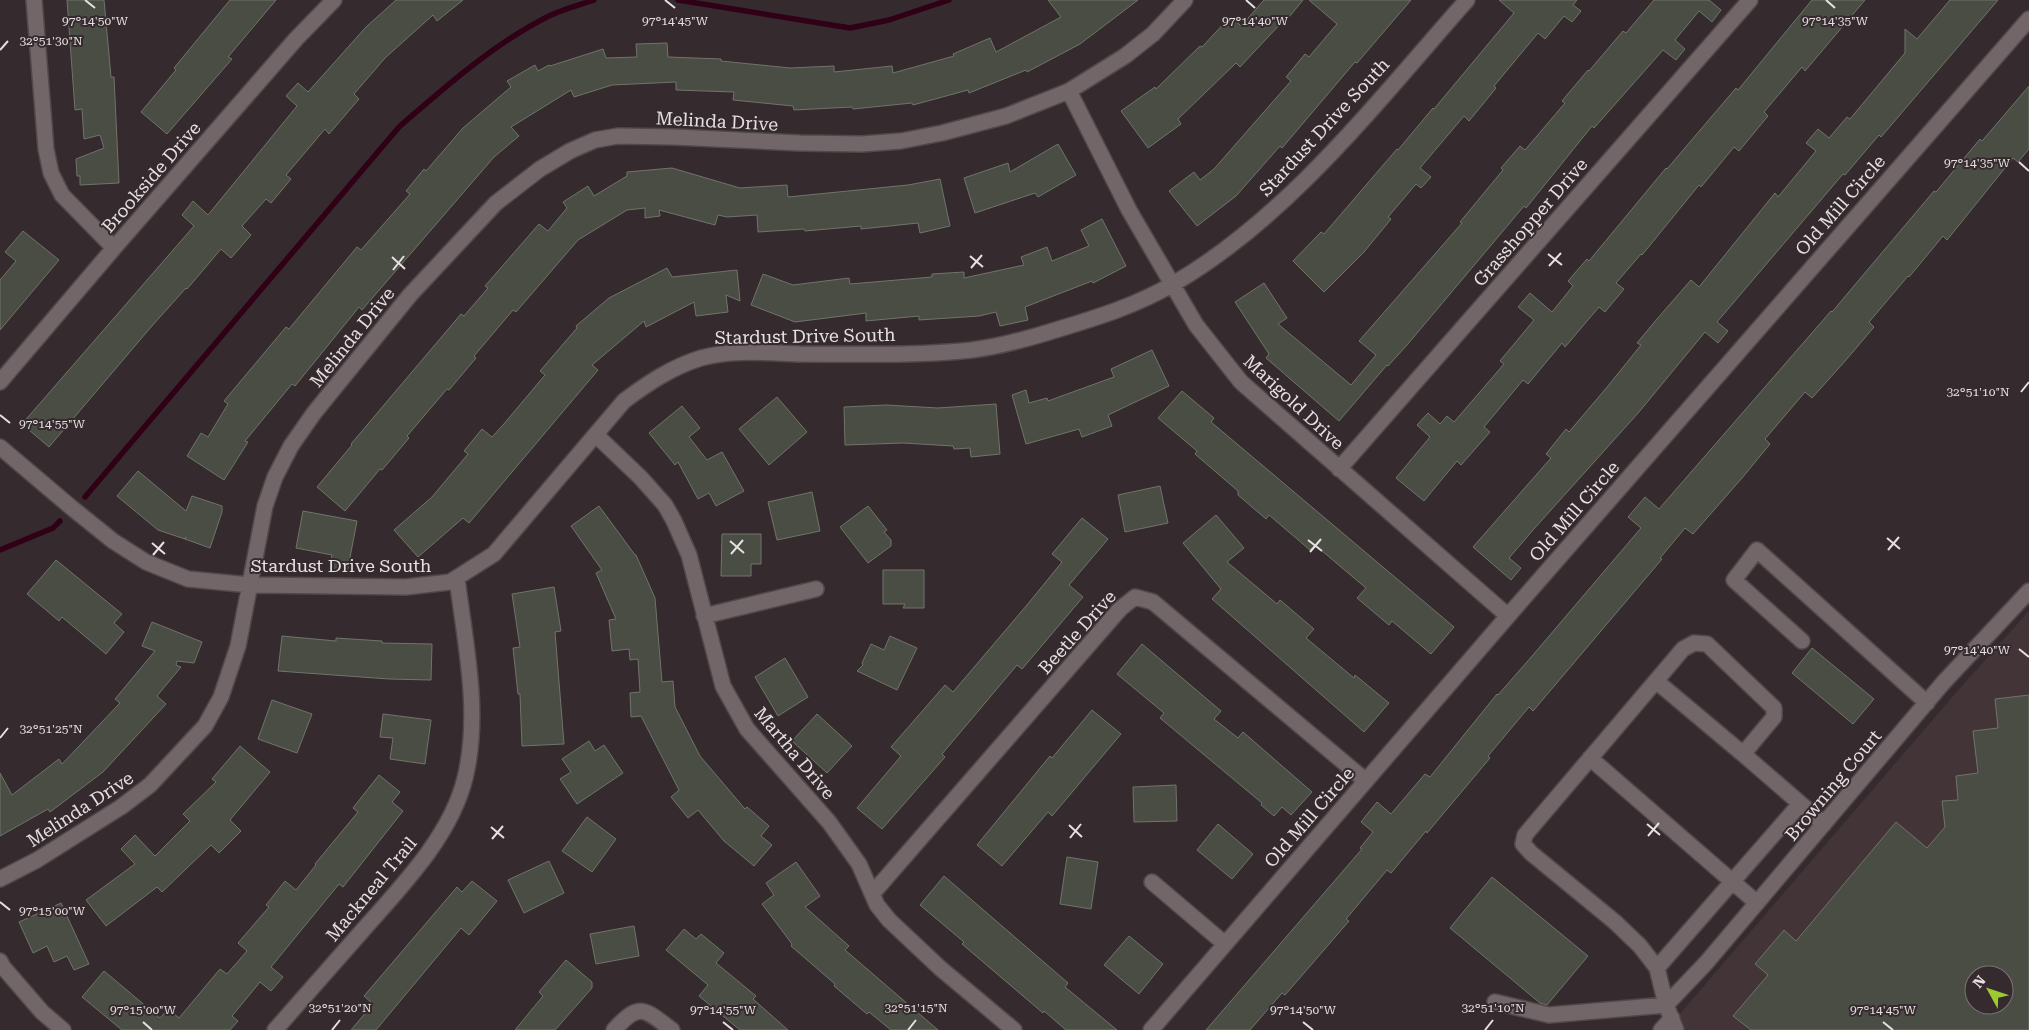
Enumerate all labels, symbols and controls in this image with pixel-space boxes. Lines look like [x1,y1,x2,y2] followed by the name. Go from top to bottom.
[62,14,129,28] text: 97°14'50"W
[642,14,709,28] text: 97°14'45"W
[1222,14,1289,28] text: 97°14'40"W
[1802,14,1869,28] text: 97°14'35"W
[19,34,83,48] text: 32°51'30"N
[1255,53,1394,200] street label: Stardust Drive South
[655,107,779,135] street label: Melinda Drive
[97,117,205,237] street label: Brookside Drive
[1791,150,1889,259] street label: Old Mill Circle
[1469,153,1592,290] street label: Grasshopper Drive
[1944,156,2011,170] text: 97°14'35"W
[305,283,399,391] street label: Melinda Drive
[714,324,896,348] street label: Stardust Drive South
[1240,350,1349,454] street label: Marigold Drive
[1946,385,2010,399] text: 32°51'10"N
[19,417,86,431] text: 97°14'55"W
[1525,456,1623,565] street label: Old Mill Circle
[251,555,432,576] street label: Stardust Drive South
[1034,586,1120,678] street label: Beetle Drive
[1944,643,2011,657] text: 97°14'40"W
[750,703,840,804] street label: Martha Drive
[19,722,83,736] text: 32°51'25"N
[1781,725,1886,845] street label: Browning Court
[1260,762,1358,871] street label: Old Mill Circle
[23,767,137,851] street label: Melinda Drive
[321,832,421,945] street label: Mackneal Trail
[19,904,86,918] text: 97°15'00"W
[1964,965,2014,1015] north arrow
[1969,972,1989,991] text: N
[308,1001,372,1015] text: 32°51'20"N
[884,1001,948,1015] text: 32°51'15"N
[1461,1001,1525,1015] text: 32°51'10"N
[110,1003,177,1017] text: 97°15'00"W
[690,1003,757,1017] text: 97°14'55"W
[1270,1003,1337,1017] text: 97°14'50"W
[1850,1003,1917,1017] text: 97°14'45"W

